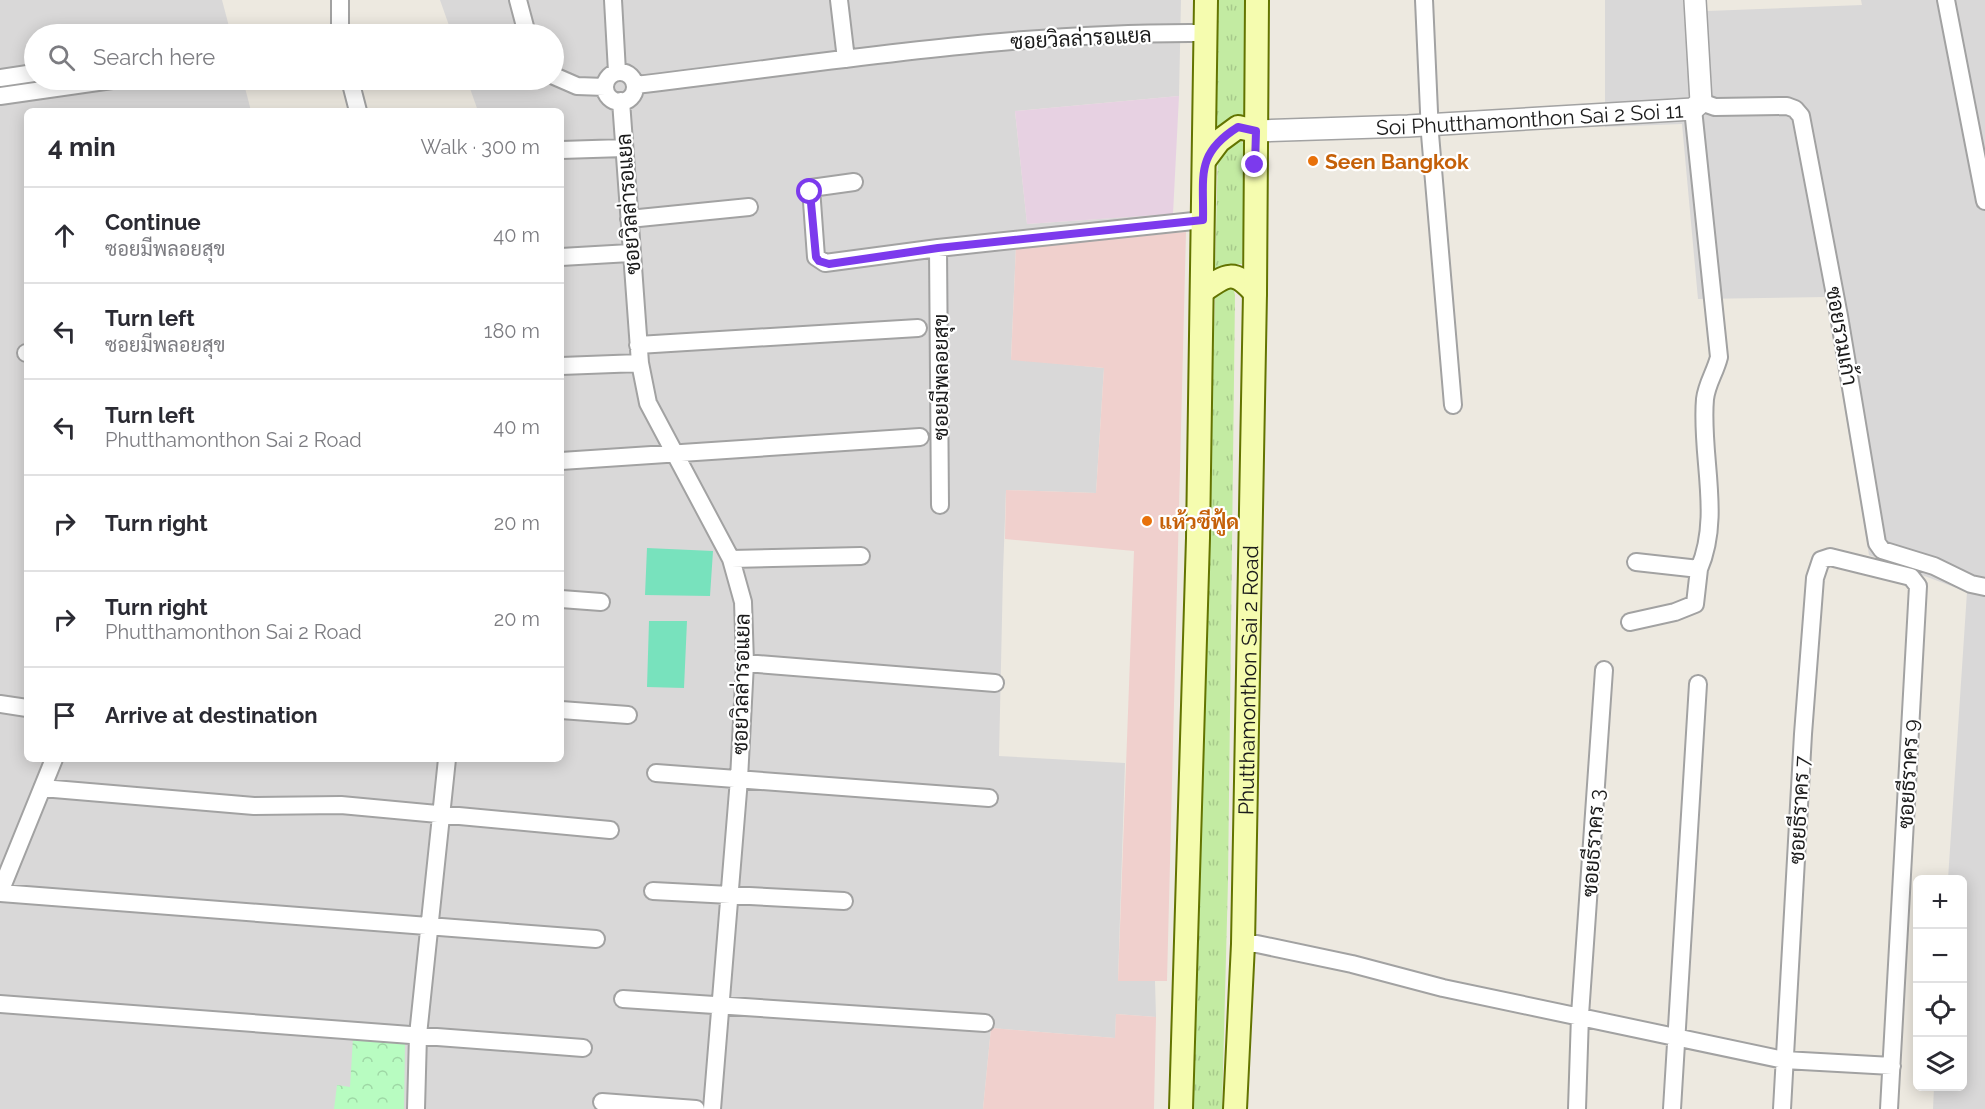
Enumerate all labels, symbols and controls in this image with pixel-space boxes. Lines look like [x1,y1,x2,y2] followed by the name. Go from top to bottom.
[1010,22,1152,54] street label: ซอยวิลล่ารอแยล
[24,24,564,90] search box
[45,41,78,74] icon: search
[93,44,215,70] text: Search here
[1376,97,1684,140] street label: Soi Phutthamonthon Sai 2 Soi 11
[48,132,116,162] text: 4 min
[611,133,645,275] street label: ซอยวิลล่ารอแยล
[421,135,540,159] text: Walk · 300 m
[1325,149,1469,174] place label: Seen Bangkok
[1241,151,1267,177] route end
[1306,154,1320,168] marker: Seen Bangkok
[796,178,822,204] route start
[105,209,201,235] text: Continue
[48,219,81,252] icon: ahead
[493,223,540,247] text: 40 m
[105,237,225,261] text: ซอยมีพลอยสุข
[1821,285,1863,387] street label: ซอยรวมเก้า
[105,305,195,331] text: Turn left
[928,314,955,440] street label: ซอยมีพลอยสุข
[48,315,81,348] icon: left
[484,319,540,343] text: 180 m
[105,333,225,357] text: ซอยมีพลอยสุข
[105,402,195,428] text: Turn left
[48,411,81,444] icon: left
[493,415,540,439] text: 40 m
[105,428,362,452] text: Phutthamonthon Sai 2 Road
[48,507,81,540] icon: right
[1159,508,1239,536] place label: แห้วซีฟู้ด
[105,510,208,536] text: Turn right
[494,511,540,535] text: 20 m
[1140,514,1154,528] marker: แห้วซีฟู้ด
[1233,545,1263,815] street label: Phutthamonthon Sai 2 Road
[105,594,208,620] text: Turn right
[48,603,81,636] icon: right
[494,607,540,631] text: 20 m
[727,613,755,755] street label: ซอยวิลล่ารอแยล
[105,620,362,644] text: Phutthamonthon Sai 2 Road
[48,699,81,732] icon: arrive
[105,702,318,728] text: Arrive at destination
[1893,719,1923,829] street label: ซอยธีราคร 9
[1784,754,1814,865] street label: ซอยธีราคร 7
[1577,788,1609,898] street label: ซอยธีราคร 3
[1913,875,1967,1091] map controls
[1913,875,1967,929] button: +
[1913,929,1967,983] button: −
[1913,983,1967,1037] button: locate
[1913,1037,1967,1091] button: layers

